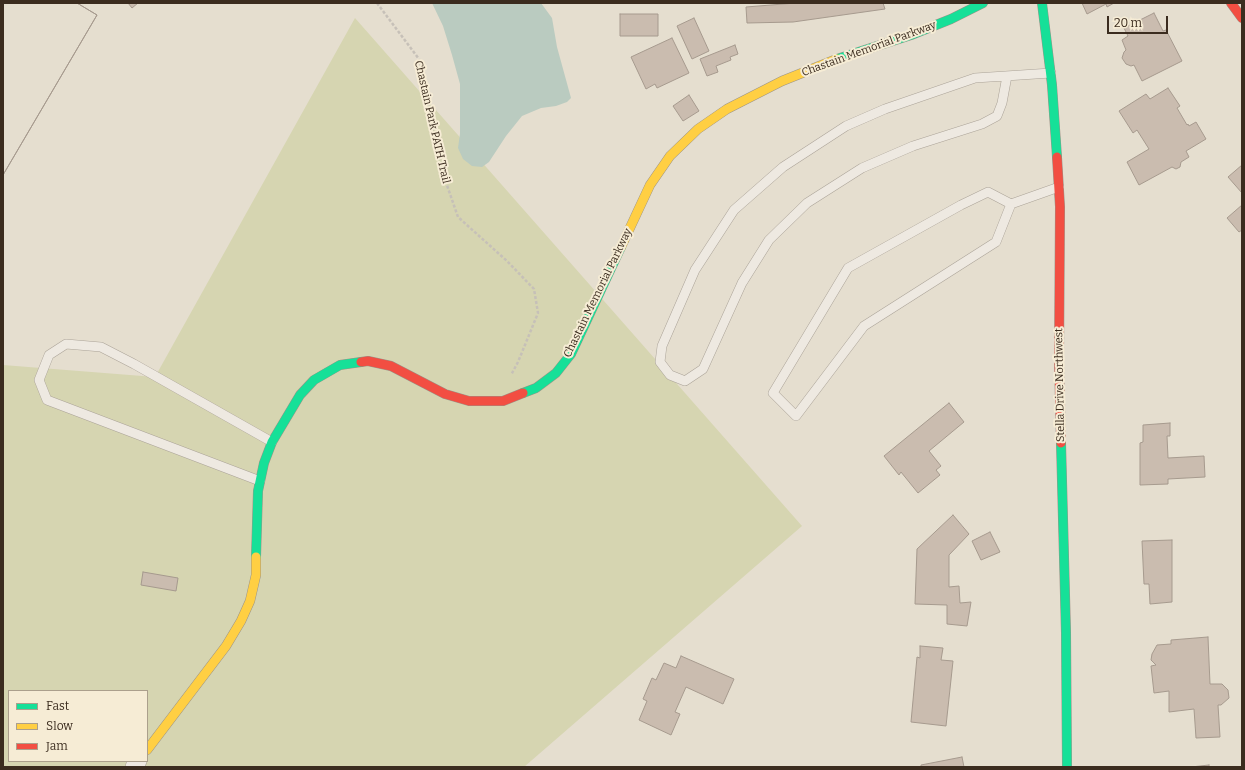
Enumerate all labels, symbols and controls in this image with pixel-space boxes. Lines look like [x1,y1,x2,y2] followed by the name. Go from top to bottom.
[1109,8,1170,34] scale bar
[1114,16,1142,30] text: 20 m
[800,19,938,79] street label: Chastain Memorial Parkway
[411,59,453,185] street label: Chastain Park PATH Trail
[561,226,635,360] street label: Chastain Memorial Parkway
[1052,328,1068,442] street label: Stella Drive Northwest
[8,690,148,762] legend
[46,699,69,713] text: Fast
[46,719,73,733] text: Slow
[46,739,68,753] text: Jam

